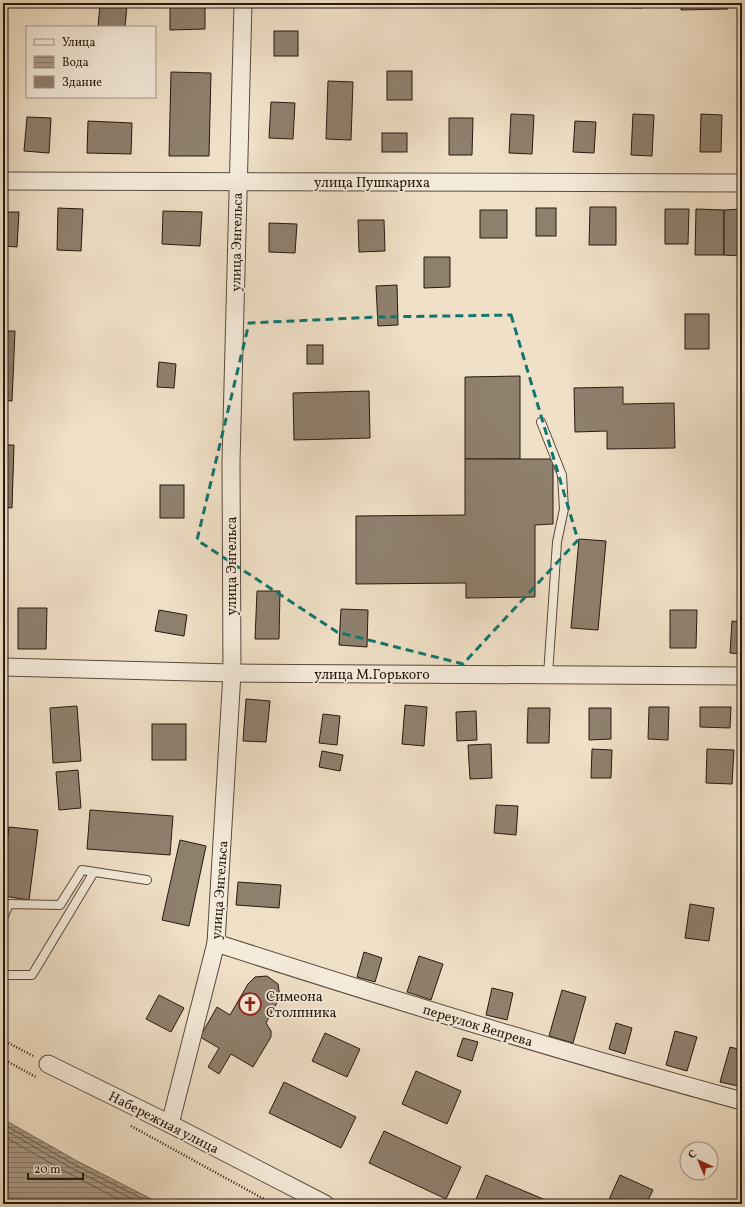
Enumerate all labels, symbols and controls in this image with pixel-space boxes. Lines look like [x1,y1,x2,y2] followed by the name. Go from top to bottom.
[26,26,156,98] legend
[62,35,95,51] text: Улица
[62,55,89,71] text: Вода
[62,75,102,91] text: Здание
[314,174,430,193] street label: улица Пушкариха
[227,192,248,292] street label: улица Энгельса
[223,516,242,616] street label: улица Энгельса
[314,666,430,685] street label: улица М.Горького
[208,840,233,940] street label: улица Энгельса
[266,988,336,1023] place label: Симеона Столпника
[237,991,263,1017] church icon: Симеона Столпника
[420,1001,535,1052] street label: переулок Вепрева
[105,1087,222,1159] street label: Набережная улица
[679,1141,719,1181] north arrow
[685,1147,701,1163] text: С
[28,1155,83,1181] scale bar
[34,1162,61,1178] text: 20 m

